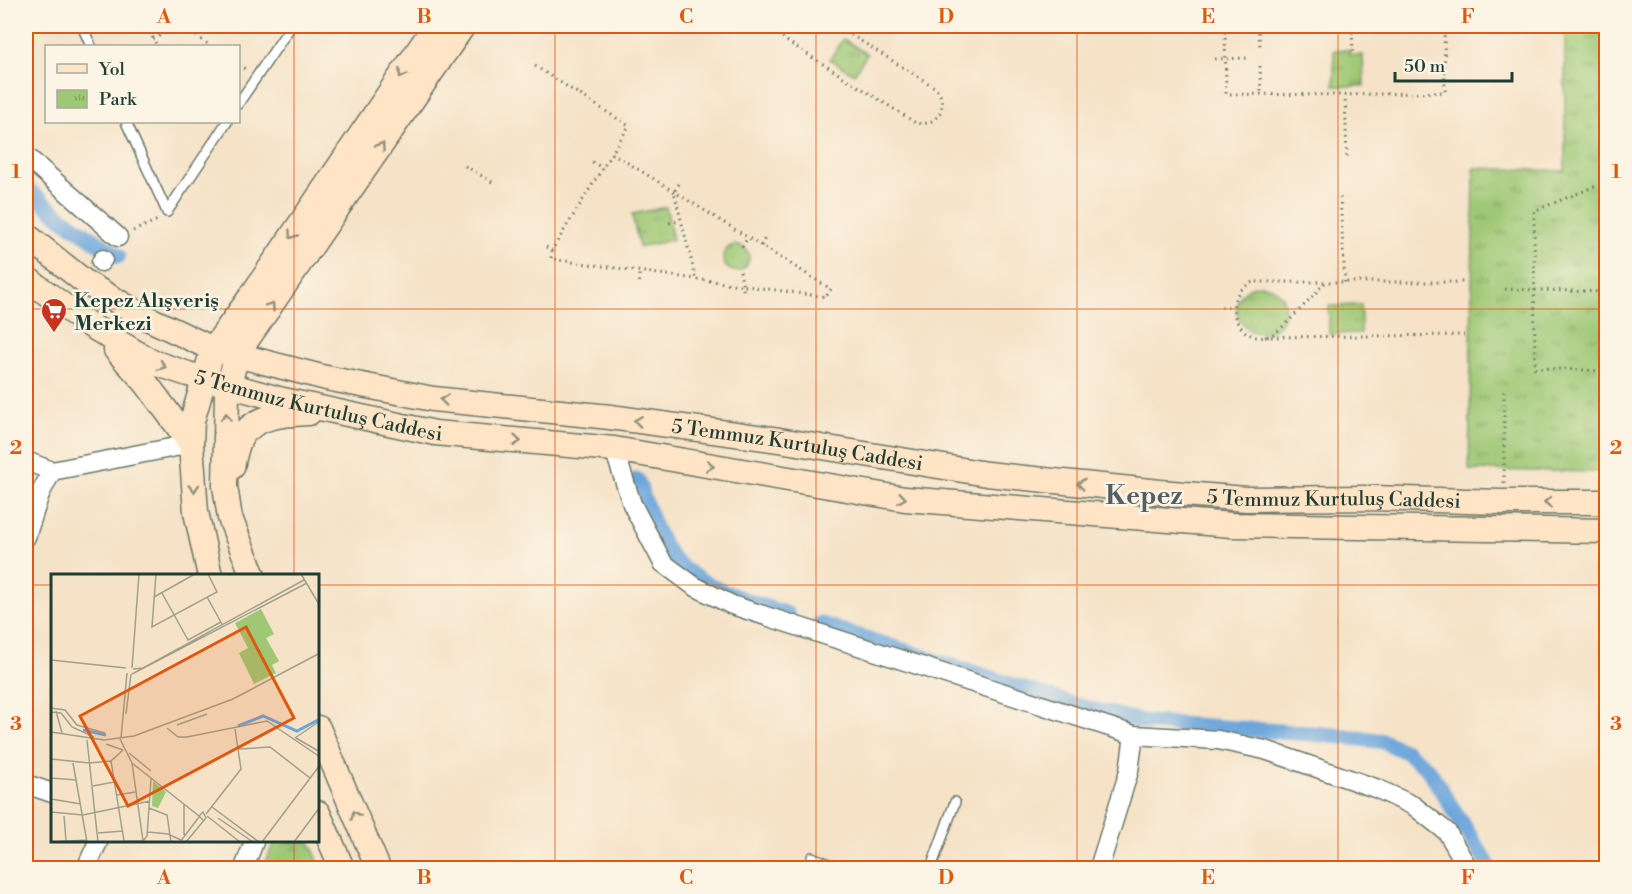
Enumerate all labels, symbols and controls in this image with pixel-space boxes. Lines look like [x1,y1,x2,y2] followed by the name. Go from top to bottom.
[156,5,172,30] text: A
[416,5,432,30] text: B
[679,5,693,30] text: C
[938,5,954,30] text: D
[1201,5,1215,30] text: E
[1461,5,1475,30] text: F
[45,45,240,123] legend
[1395,45,1512,83] scale bar
[1404,55,1446,78] text: 50 m
[98,58,126,81] text: Yol
[398,67,409,78] one-way arrow
[99,88,138,111] text: Park
[374,141,385,152] one-way arrow
[11,160,21,185] text: 1
[1611,160,1621,185] text: 1
[288,229,300,239] one-way arrow
[74,289,219,337] place label: Kepez Alışveriş Merkezi
[39,296,69,334] supermarket icon: Kepez Alışveriş Merkezi
[263,302,274,313] one-way arrow
[157,359,167,371] one-way arrow
[191,365,444,448] street label: 5 Temmuz Kurtuluş Caddesi
[440,394,449,407] one-way arrow
[220,413,232,422] one-way arrow
[670,414,925,477] street label: 5 Temmuz Kurtuluş Caddesi
[634,415,643,427] one-way arrow
[512,434,521,447] one-way arrow
[10,436,22,461] text: 2
[1610,436,1622,461] text: 2
[705,459,715,471] one-way arrow
[1076,478,1085,490] one-way arrow
[1105,480,1183,512] district label: Kepez
[187,483,200,492] one-way arrow
[1206,485,1461,515] street label: 5 Temmuz Kurtuluş Caddesi
[898,491,907,504] one-way arrow
[1544,496,1553,508] one-way arrow
[51,574,320,843] inset map
[10,712,22,737] text: 3
[1610,712,1622,737] text: 3
[350,810,362,821] one-way arrow
[156,866,172,891] text: A
[416,866,432,891] text: B
[679,866,693,891] text: C
[938,866,954,891] text: D
[1201,866,1215,891] text: E
[1461,866,1475,891] text: F

